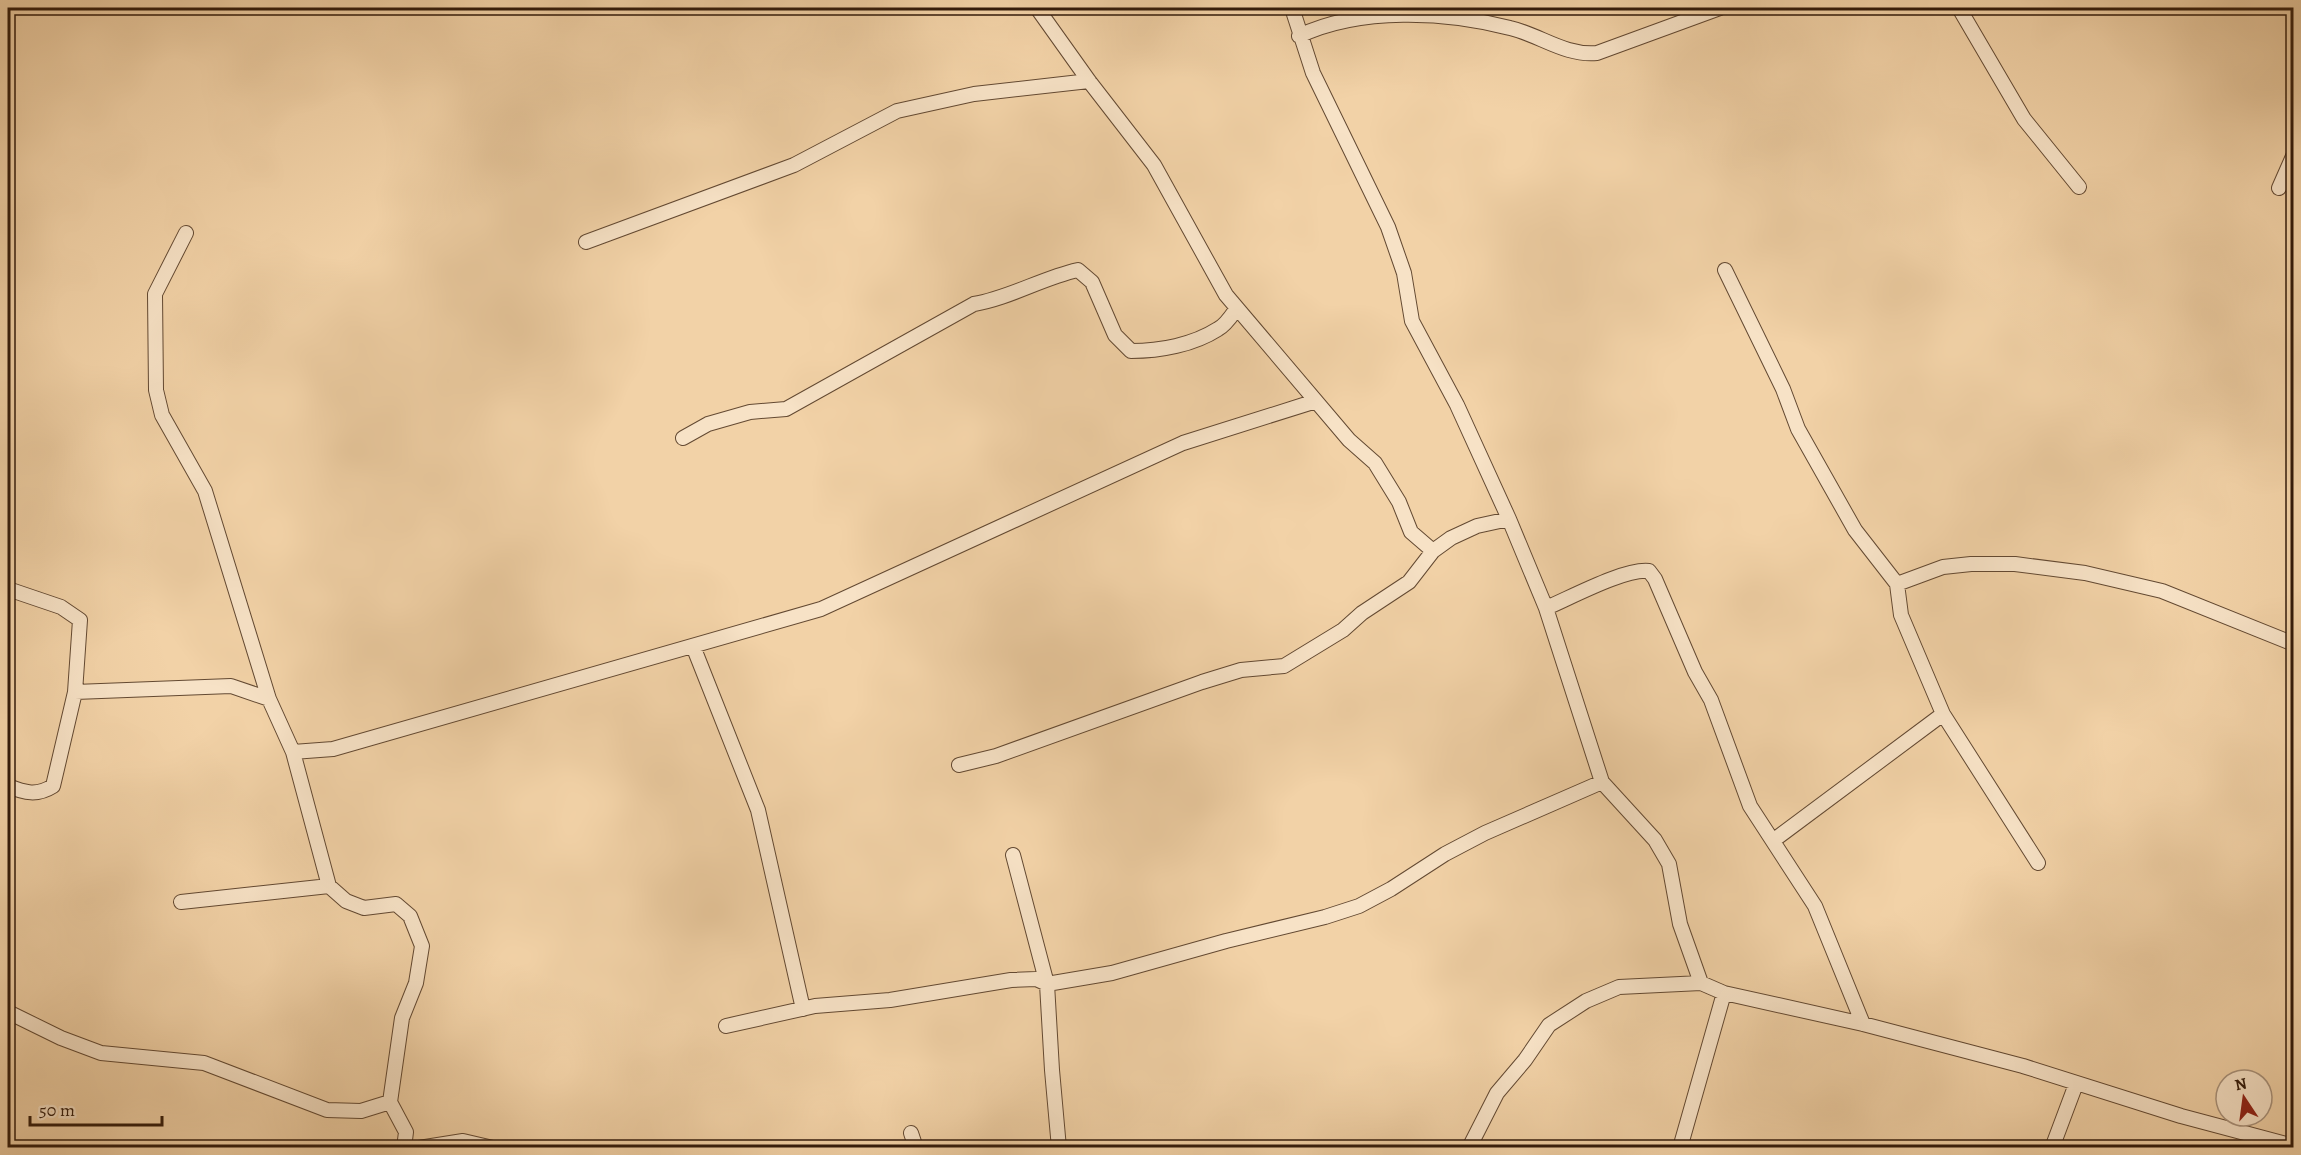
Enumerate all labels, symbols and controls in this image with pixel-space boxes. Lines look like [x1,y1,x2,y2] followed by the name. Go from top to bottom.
[2214,1068,2274,1128] north arrow
[2233,1072,2249,1096] text: N
[30,1089,162,1127] scale bar
[39,1098,75,1122] text: 50 m

